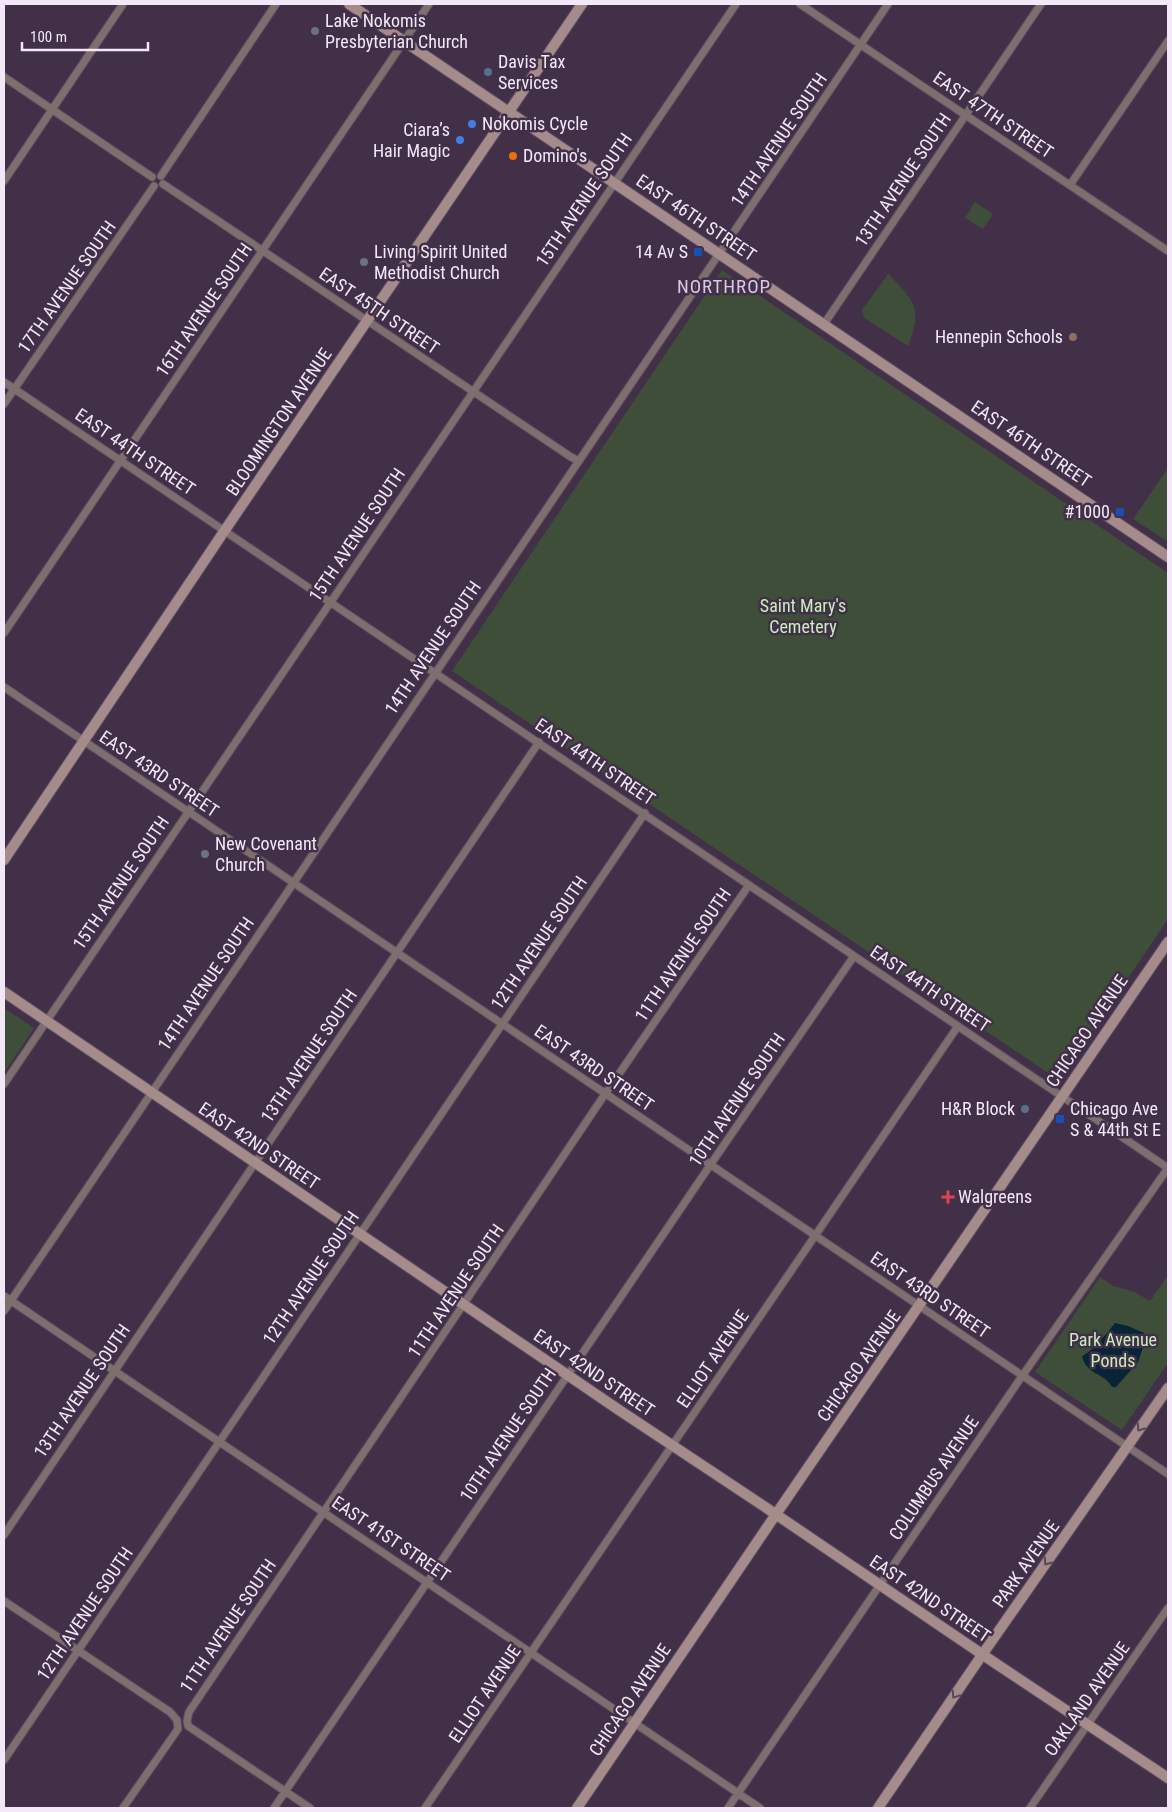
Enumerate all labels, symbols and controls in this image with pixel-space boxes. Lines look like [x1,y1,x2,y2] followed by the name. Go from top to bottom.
[325,10,468,52] place label: Lake Nokomis Presbyterian Church
[22,20,149,52] scale bar
[309,25,321,37] marker: Lake Nokomis Presbyterian Church
[30,28,67,46] text: 100 m
[498,51,566,93] place label: Davis Tax Services
[482,66,494,78] marker: Davis Tax Services
[929,67,1057,162] street label: EAST 47TH STREET
[726,69,831,210] street label: 14TH AVENUE SOUTH
[850,109,955,250] street label: 13TH AVENUE SOUTH
[482,113,588,134] place label: Nokomis Cycle
[466,118,478,130] marker: Nokomis Cycle
[373,119,450,161] place label: Ciara’s Hair Magic
[531,129,636,270] street label: 15TH AVENUE SOUTH
[454,134,466,146] marker: Ciara’s Hair Magic
[523,145,587,166] place label: Domino's
[507,150,519,162] marker: Domino's
[632,170,760,265] street label: EAST 46TH STREET
[13,217,120,357] street label: 17TH AVENUE SOUTH
[151,239,256,380] street label: 16TH AVENUE SOUTH
[374,241,507,283] place label: Living Spirit United Methodist Church
[635,241,688,262] place label: 14 Av S
[692,246,704,258] marker: 14 Av S
[358,256,370,268] marker: Living Spirit United Methodist Church
[315,263,443,358] street label: EAST 45TH STREET
[677,275,771,298] district label: NORTHROP
[935,326,1063,347] place label: Hennepin Schools
[1067,331,1079,343] marker: Hennepin Schools
[221,344,336,499] street label: BLOOMINGTON AVENUE
[967,396,1095,491] street label: EAST 46TH STREET
[71,404,199,499] street label: EAST 44TH STREET
[304,464,409,605] street label: 15TH AVENUE SOUTH
[1065,501,1110,522] place label: #1000
[1114,506,1126,518] marker: #1000
[380,577,485,718] street label: 14TH AVENUE SOUTH
[760,595,846,637] park label: Saint Mary's Cemetery
[531,714,659,809] street label: EAST 44TH STREET
[96,726,223,821] street label: EAST 43RD STREET
[68,812,173,953] street label: 15TH AVENUE SOUTH
[215,833,317,875] place label: New Covenant Church
[199,848,211,860] marker: New Covenant Church
[486,872,591,1013] street label: 12TH AVENUE SOUTH
[630,884,735,1025] street label: 11TH AVENUE SOUTH
[153,913,258,1054] street label: 14TH AVENUE SOUTH
[866,941,994,1036] street label: EAST 44TH STREET
[1041,971,1132,1091] street label: CHICAGO AVENUE
[256,985,361,1126] street label: 13TH AVENUE SOUTH
[531,1020,658,1115] street label: EAST 43RD STREET
[684,1029,789,1170] street label: 10TH AVENUE SOUTH
[195,1098,324,1194] street label: EAST 42ND STREET
[941,1098,1015,1119] place label: H&R Block
[1070,1098,1161,1140] place label: Chicago Ave S & 44th St E
[1019,1103,1031,1115] marker: H&R Block
[1054,1113,1066,1125] marker: Chicago Ave S & 44th St E
[958,1186,1032,1207] place label: Walgreens
[942,1191,954,1203] marker: Walgreens
[258,1207,363,1348] street label: 12TH AVENUE SOUTH
[403,1220,508,1361] street label: 11TH AVENUE SOUTH
[867,1247,994,1342] street label: EAST 43RD STREET
[672,1306,753,1412] street label: ELLIOT AVENUE
[812,1306,905,1425] street label: CHICAGO AVENUE
[29,1320,134,1461] street label: 13TH AVENUE SOUTH
[530,1325,659,1421] street label: EAST 42ND STREET
[1069,1329,1157,1371] park label: Park Avenue Ponds
[455,1364,560,1505] street label: 10TH AVENUE SOUTH
[884,1412,983,1544] street label: COLUMBUS AVENUE
[1137,1422,1146,1432] one-way arrow
[328,1491,454,1586] street label: EAST 41ST STREET
[988,1516,1063,1611] street label: PARK AVENUE
[32,1543,137,1684] street label: 12TH AVENUE SOUTH
[866,1551,995,1647] street label: EAST 42ND STREET
[175,1555,280,1696] street label: 11TH AVENUE SOUTH
[1044,1556,1053,1565] one-way arrow
[1039,1638,1134,1760] street label: OAKLAND AVENUE
[584,1640,675,1760] street label: CHICAGO AVENUE
[444,1641,525,1747] street label: ELLIOT AVENUE
[952,1689,961,1699] one-way arrow

